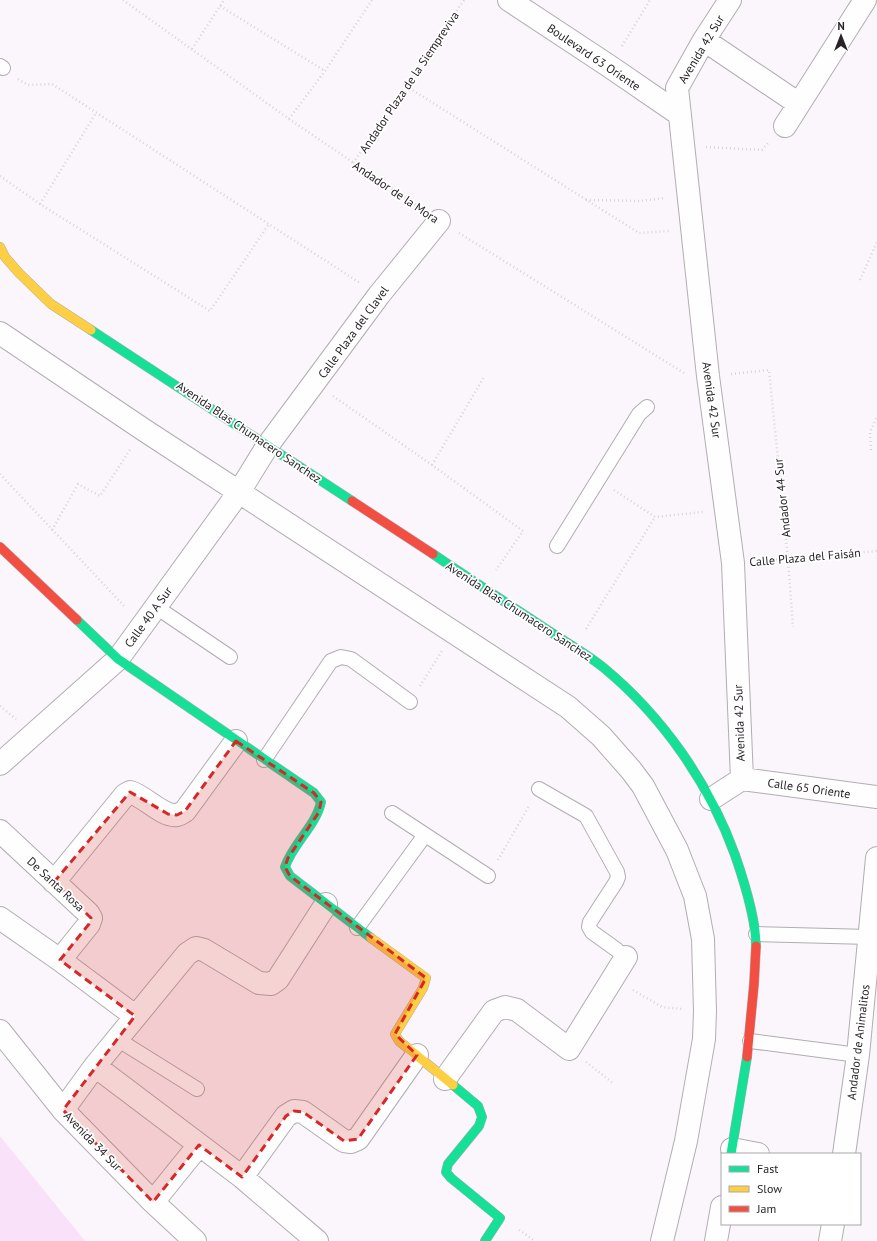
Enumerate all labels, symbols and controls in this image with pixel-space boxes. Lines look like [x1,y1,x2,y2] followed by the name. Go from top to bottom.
[356,8,462,156] street label: Andador Plaza de la Siempreviva
[675,12,727,86] street label: Avenida 42 Sur
[821,16,861,56] north arrow
[837,19,845,33] text: N
[545,20,643,94] street label: Boulevard 63 Oriente
[350,158,442,226] street label: Andador de la Mora
[314,283,392,381] street label: Calle Plaza del Clavel
[699,361,725,439] street label: Avenida 42 Sur
[174,378,324,486] street label: Avenida Blas Chumacero Sanchez
[770,458,794,538] street label: Andador 44 Sur
[749,545,861,569] street label: Calle Plaza del Faisán
[443,558,595,664] street label: Avenida Blas Chumacero Sanchez
[121,584,175,650] street label: Calle 40 A Sur
[730,684,748,762] street label: Avenida 42 Sur
[767,775,851,801] street label: Calle 65 Oriente
[24,854,88,914] street label: De Santa Rosa
[843,983,873,1101] street label: Andador de Animalitos
[61,1108,125,1174] street label: Avenida 34 Sur
[721,1153,861,1225] legend
[757,1161,778,1176] text: Fast
[757,1181,782,1196] text: Slow
[756,1201,776,1216] text: Jam

